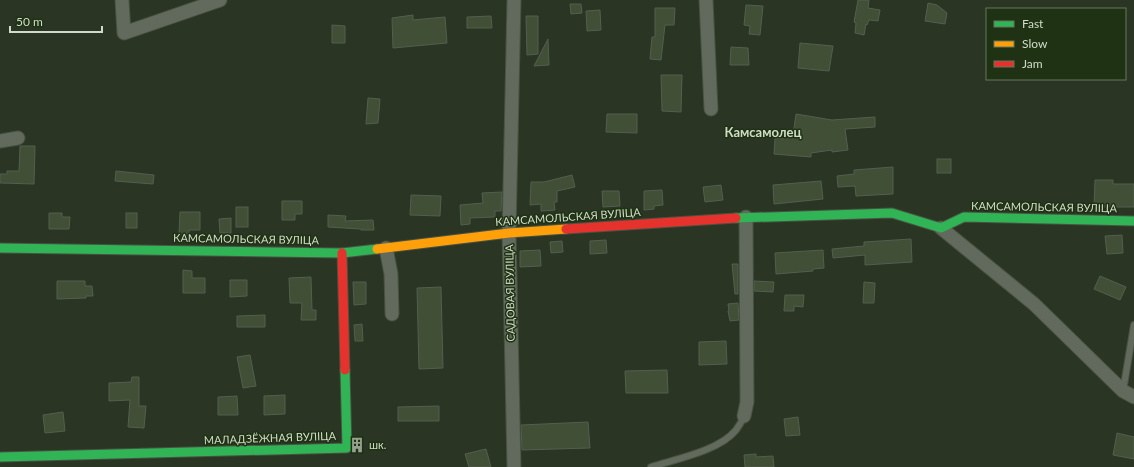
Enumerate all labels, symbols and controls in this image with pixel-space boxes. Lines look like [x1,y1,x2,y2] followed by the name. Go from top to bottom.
[10,8,102,34] scale bar
[986,8,1126,80] legend
[16,14,43,29] text: 50 m
[1022,16,1044,31] text: Fast
[1022,36,1048,51] text: Slow
[1022,56,1043,71] text: Jam
[724,124,802,140] district label: Камсамолец
[971,199,1118,214] street label: КАМСАМОЛЬСКАЯ ВУЛІЦА
[495,205,642,228] street label: КАМСАМОЛЬСКАЯ ВУЛІЦА
[173,231,320,246] street label: КАМСАМОЛЬСКАЯ ВУЛІЦА
[502,244,517,342] street label: САДОВАЯ ВУЛІЦА
[204,429,337,446] street label: МАЛАДЗЁЖНАЯ ВУЛІЦА
[348,436,366,454] building icon: шк.
[369,438,386,451] place label: шк.

